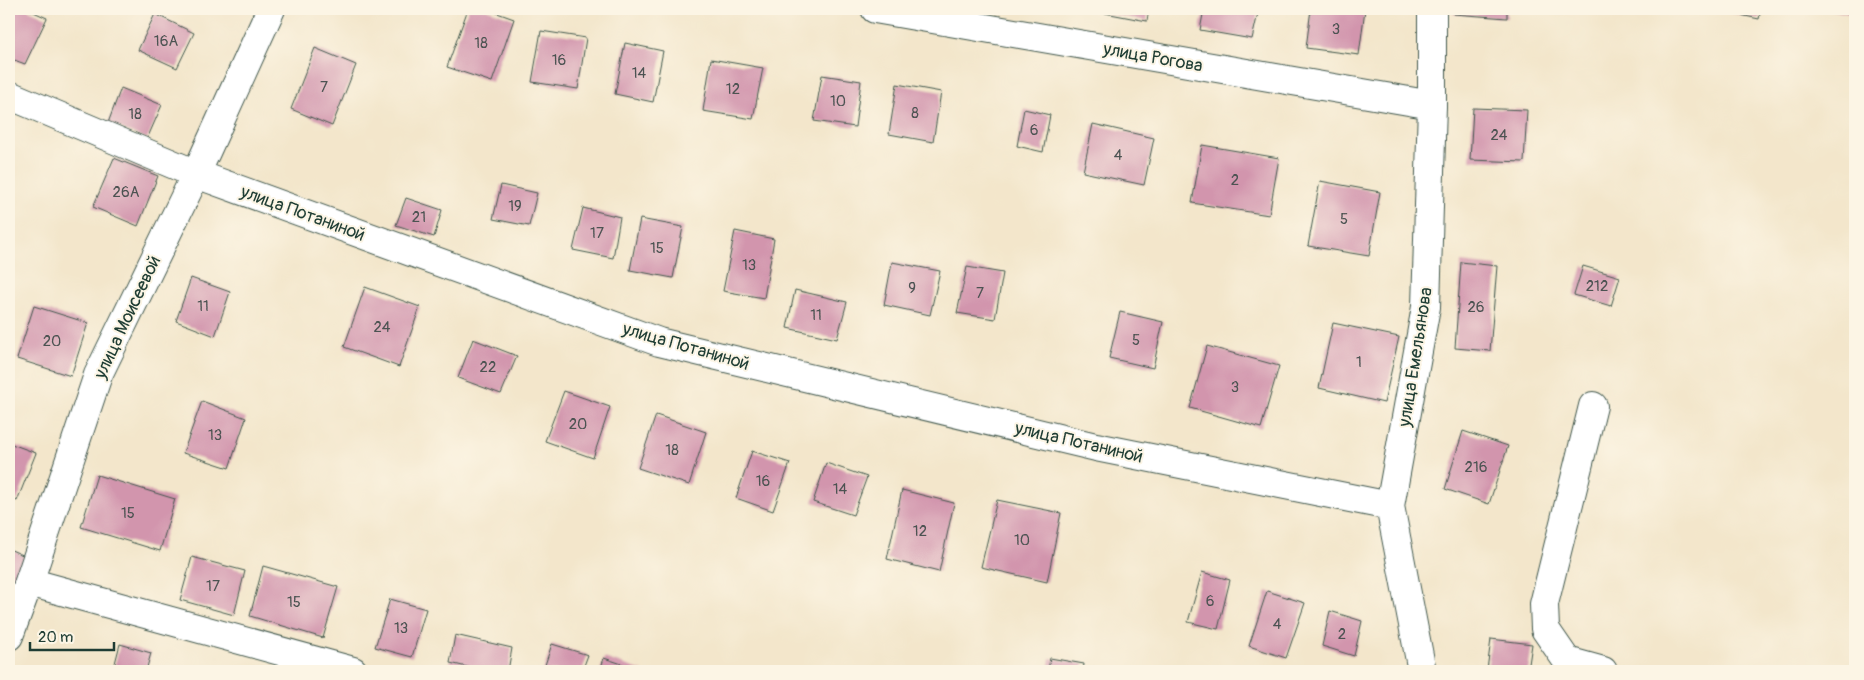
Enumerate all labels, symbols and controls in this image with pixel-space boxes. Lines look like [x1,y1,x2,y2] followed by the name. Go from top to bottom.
[1332,20,1340,39] house number: 3
[154,32,178,51] house number: 16А
[474,34,488,53] house number: 18
[1101,37,1204,78] street label: улица Рогова
[552,51,566,70] house number: 16
[632,64,647,83] house number: 14
[320,78,328,97] house number: 7
[726,80,740,99] house number: 12
[830,92,846,111] house number: 10
[911,104,919,123] house number: 8
[128,105,142,124] house number: 18
[1030,121,1038,140] house number: 6
[1490,126,1508,145] house number: 24
[1114,146,1123,165] house number: 4
[1231,171,1239,190] house number: 2
[236,180,368,247] street label: улица Потаниной
[113,183,140,202] house number: 26А
[508,197,522,216] house number: 19
[412,208,426,227] house number: 21
[1340,210,1348,229] house number: 5
[590,224,604,243] house number: 17
[650,239,664,258] house number: 15
[88,252,166,383] street label: улица Моисеевой
[742,256,756,275] house number: 13
[1586,277,1608,296] house number: 212
[908,279,916,298] house number: 9
[976,284,984,303] house number: 7
[1393,286,1438,429] street label: улица Емельянова
[197,297,209,316] house number: 11
[1467,298,1485,317] house number: 26
[810,306,822,325] house number: 11
[619,317,752,376] street label: улица Потаниной
[373,318,391,337] house number: 24
[1132,331,1140,350] house number: 5
[43,332,61,351] house number: 20
[1356,353,1362,372] house number: 1
[480,358,496,377] house number: 22
[1231,378,1239,397] house number: 3
[569,415,587,434] house number: 20
[1012,416,1145,468] street label: улица Потаниной
[208,426,222,445] house number: 13
[665,441,679,460] house number: 18
[1465,458,1487,477] house number: 216
[756,472,770,491] house number: 16
[833,480,848,499] house number: 14
[121,504,135,523] house number: 15
[913,522,927,541] house number: 12
[1014,531,1030,550] house number: 10
[206,577,220,596] house number: 17
[1206,592,1214,611] house number: 6
[287,593,301,612] house number: 15
[1273,615,1282,634] house number: 4
[394,619,408,638] house number: 13
[30,620,114,652] scale bar
[1338,625,1346,644] house number: 2
[38,628,73,647] text: 20 m

